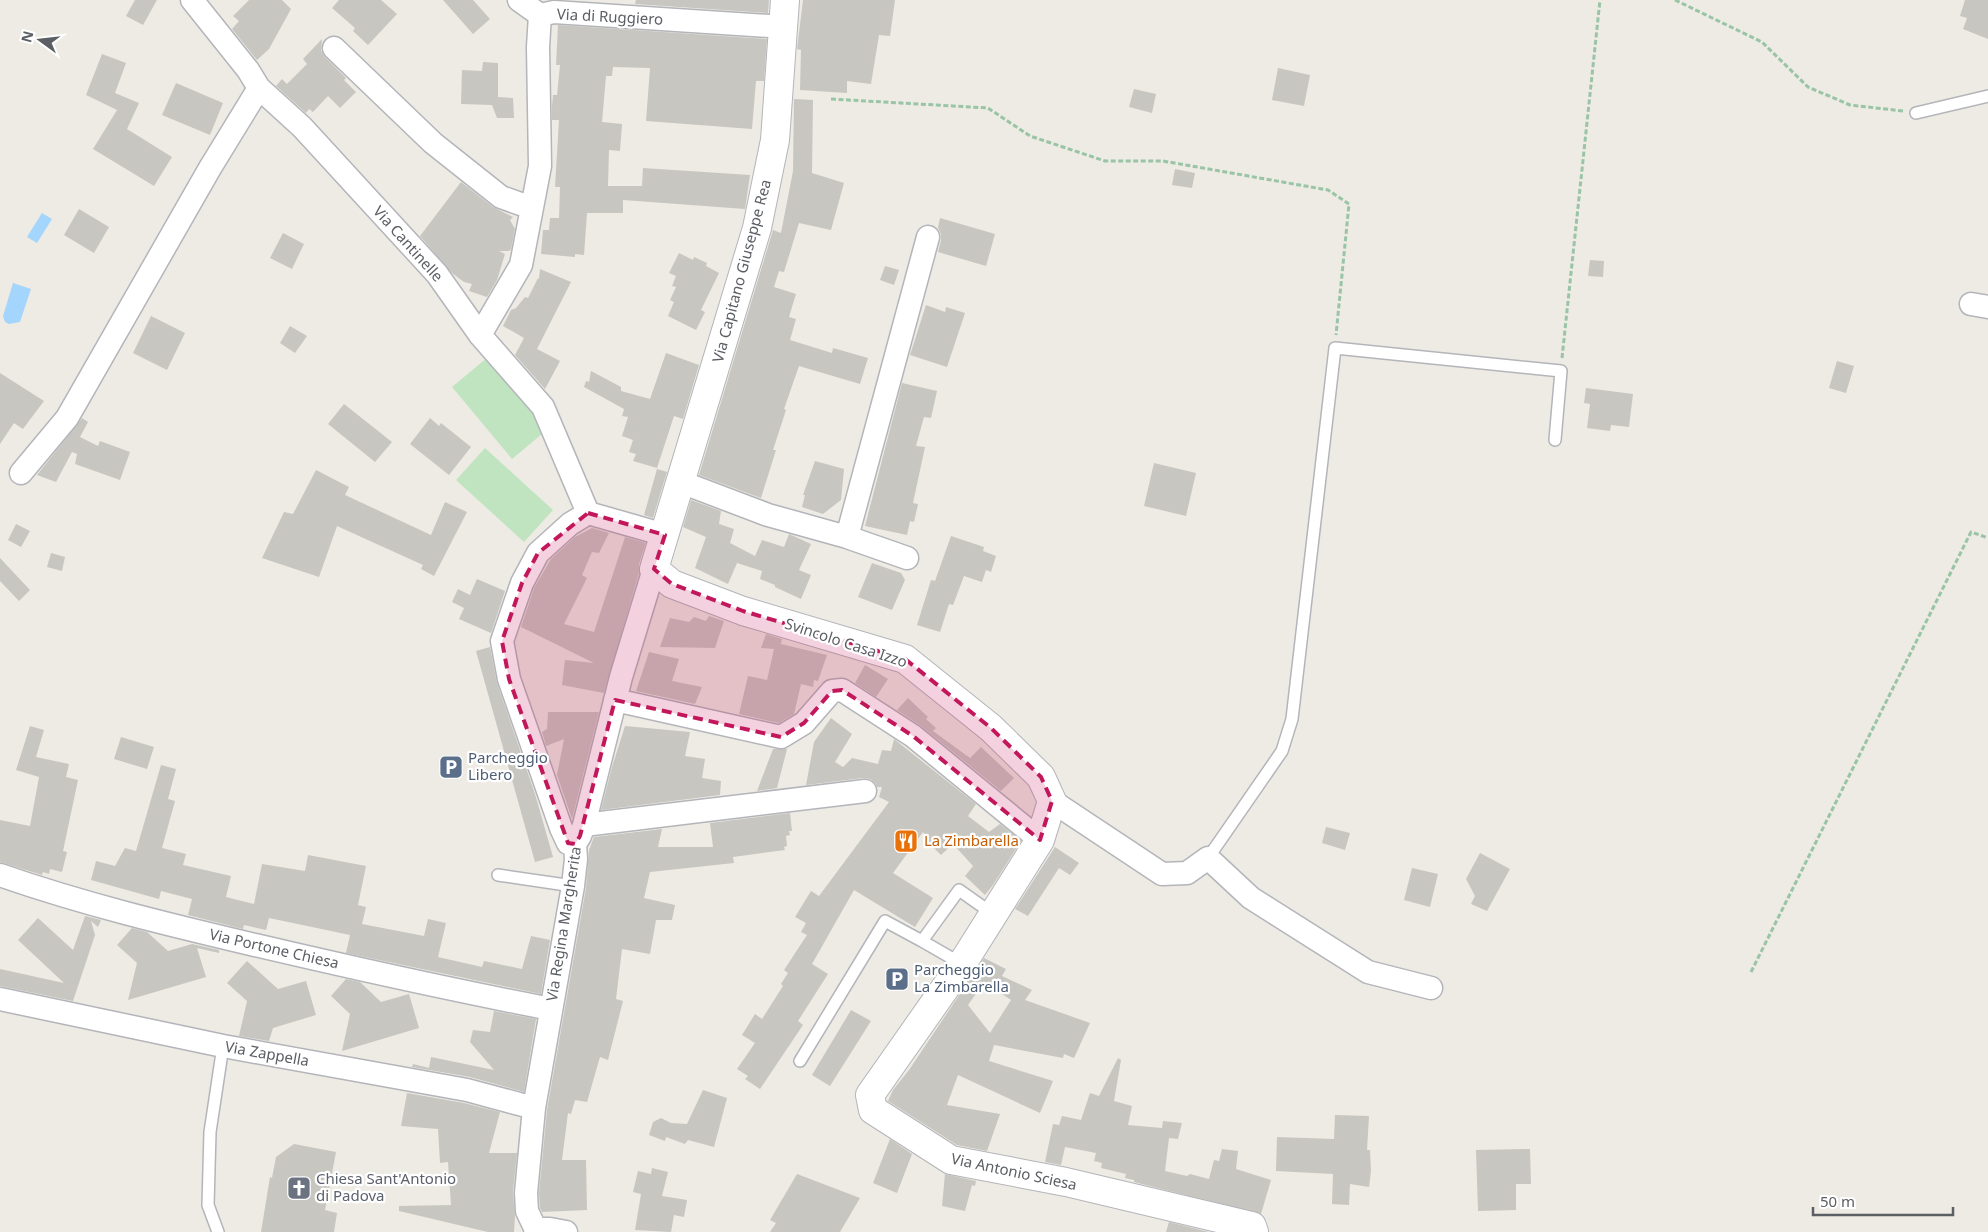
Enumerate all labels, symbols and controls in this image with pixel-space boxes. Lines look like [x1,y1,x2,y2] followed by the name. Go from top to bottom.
[556,3,664,29] street label: Via di Ruggiero
[15,15,65,65] north arrow
[16,29,38,44] text: N
[707,177,775,365] street label: Via Capitano Giuseppe Rea
[369,201,448,286] street label: Via Cantinelle
[782,613,910,671] street label: Svincolo Casa Izzo
[468,747,548,784] place label: Parcheggio Libero
[438,754,464,780] parking icon: Parcheggio Libero
[893,828,919,854] restaurant icon: La Zimbarella
[924,830,1019,850] place label: La Zimbarella
[541,845,585,1003] street label: Via Regina Margherita
[207,923,341,973] street label: Via Portone Chiesa
[914,959,1009,996] place label: Parcheggio La Zimbarella
[884,966,910,992] parking icon: Parcheggio La Zimbarella
[223,1036,311,1070] street label: Via Zappella
[950,1148,1079,1194] street label: Via Antonio Sciesa
[316,1168,456,1205] place label: Chiesa Sant'Antonio di Padova
[286,1175,312,1201] church icon: Chiesa Sant'Antonio di Padova
[1813,1184,1953,1216] scale bar
[1820,1191,1855,1211] text: 50 m

